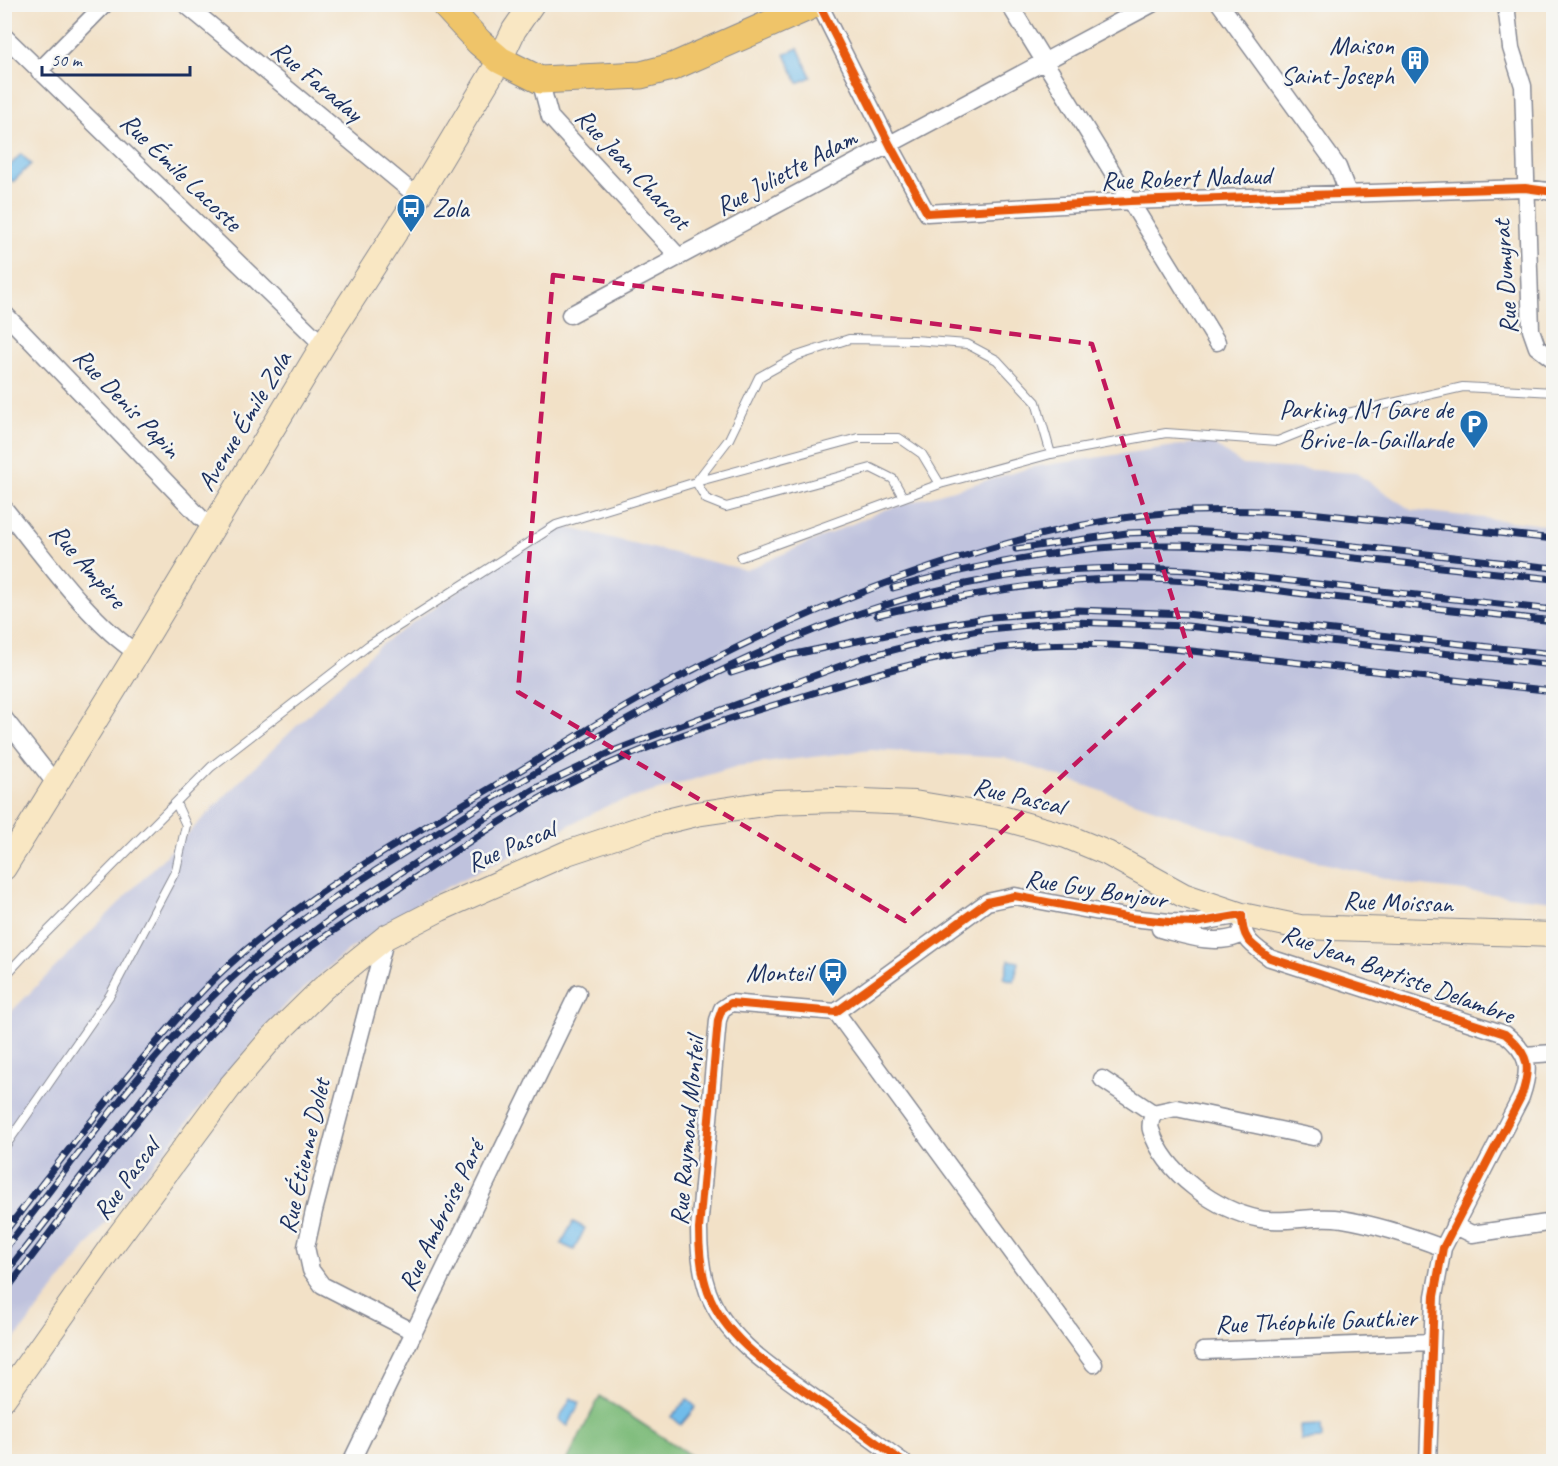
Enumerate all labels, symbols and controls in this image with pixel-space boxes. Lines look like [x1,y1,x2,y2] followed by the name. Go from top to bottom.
[1281,29,1395,92] place label: Maison Saint-Joseph
[264,33,371,130] street label: Rue Faraday
[42,39,190,77] scale bar
[1399,44,1431,86] building icon: Maison Saint-Joseph
[51,49,84,71] text: 50 m
[568,101,699,238] street label: Rue Jean Charcot
[113,106,250,239] street label: Rue Émile Lacoste
[710,120,864,223] street label: Rue Juliette Adam
[1100,158,1276,197] street label: Rue Robert Nadaud
[395,192,427,234] bus stop icon: Zola
[432,192,470,225] place label: Zola
[1484,216,1525,335] street label: Rue Dumyrat
[66,341,189,466] street label: Rue Denis Papin
[189,344,300,497] street label: Avenue Émile Zola
[1279,393,1456,456] place label: Parking N1 Gare de Brive-la-Gaillarde
[1458,408,1490,450] parking icon: Parking N1 Gare de Brive-la-Gaillarde
[42,517,135,617] street label: Rue Ampère
[970,769,1072,824] street label: Rue Pascal
[462,811,564,879] street label: Rue Pascal
[1023,862,1172,917] street label: Rue Guy Bonjour
[1342,884,1455,920] street label: Rue Moissan
[1277,917,1521,1032] street label: Rue Jean Baptiste Delambre
[746,956,817,989] place label: Monteil
[817,956,849,998] bus stop icon: Monteil
[662,1031,712,1227] street label: Rue Raymond Monteil
[270,1073,338,1237] street label: Rue Étienne Dolet
[85,1128,169,1226] street label: Rue Pascal
[390,1132,493,1296] street label: Rue Ambroise Paré
[1215,1301,1420,1341] street label: Rue Théophile Gauthier

